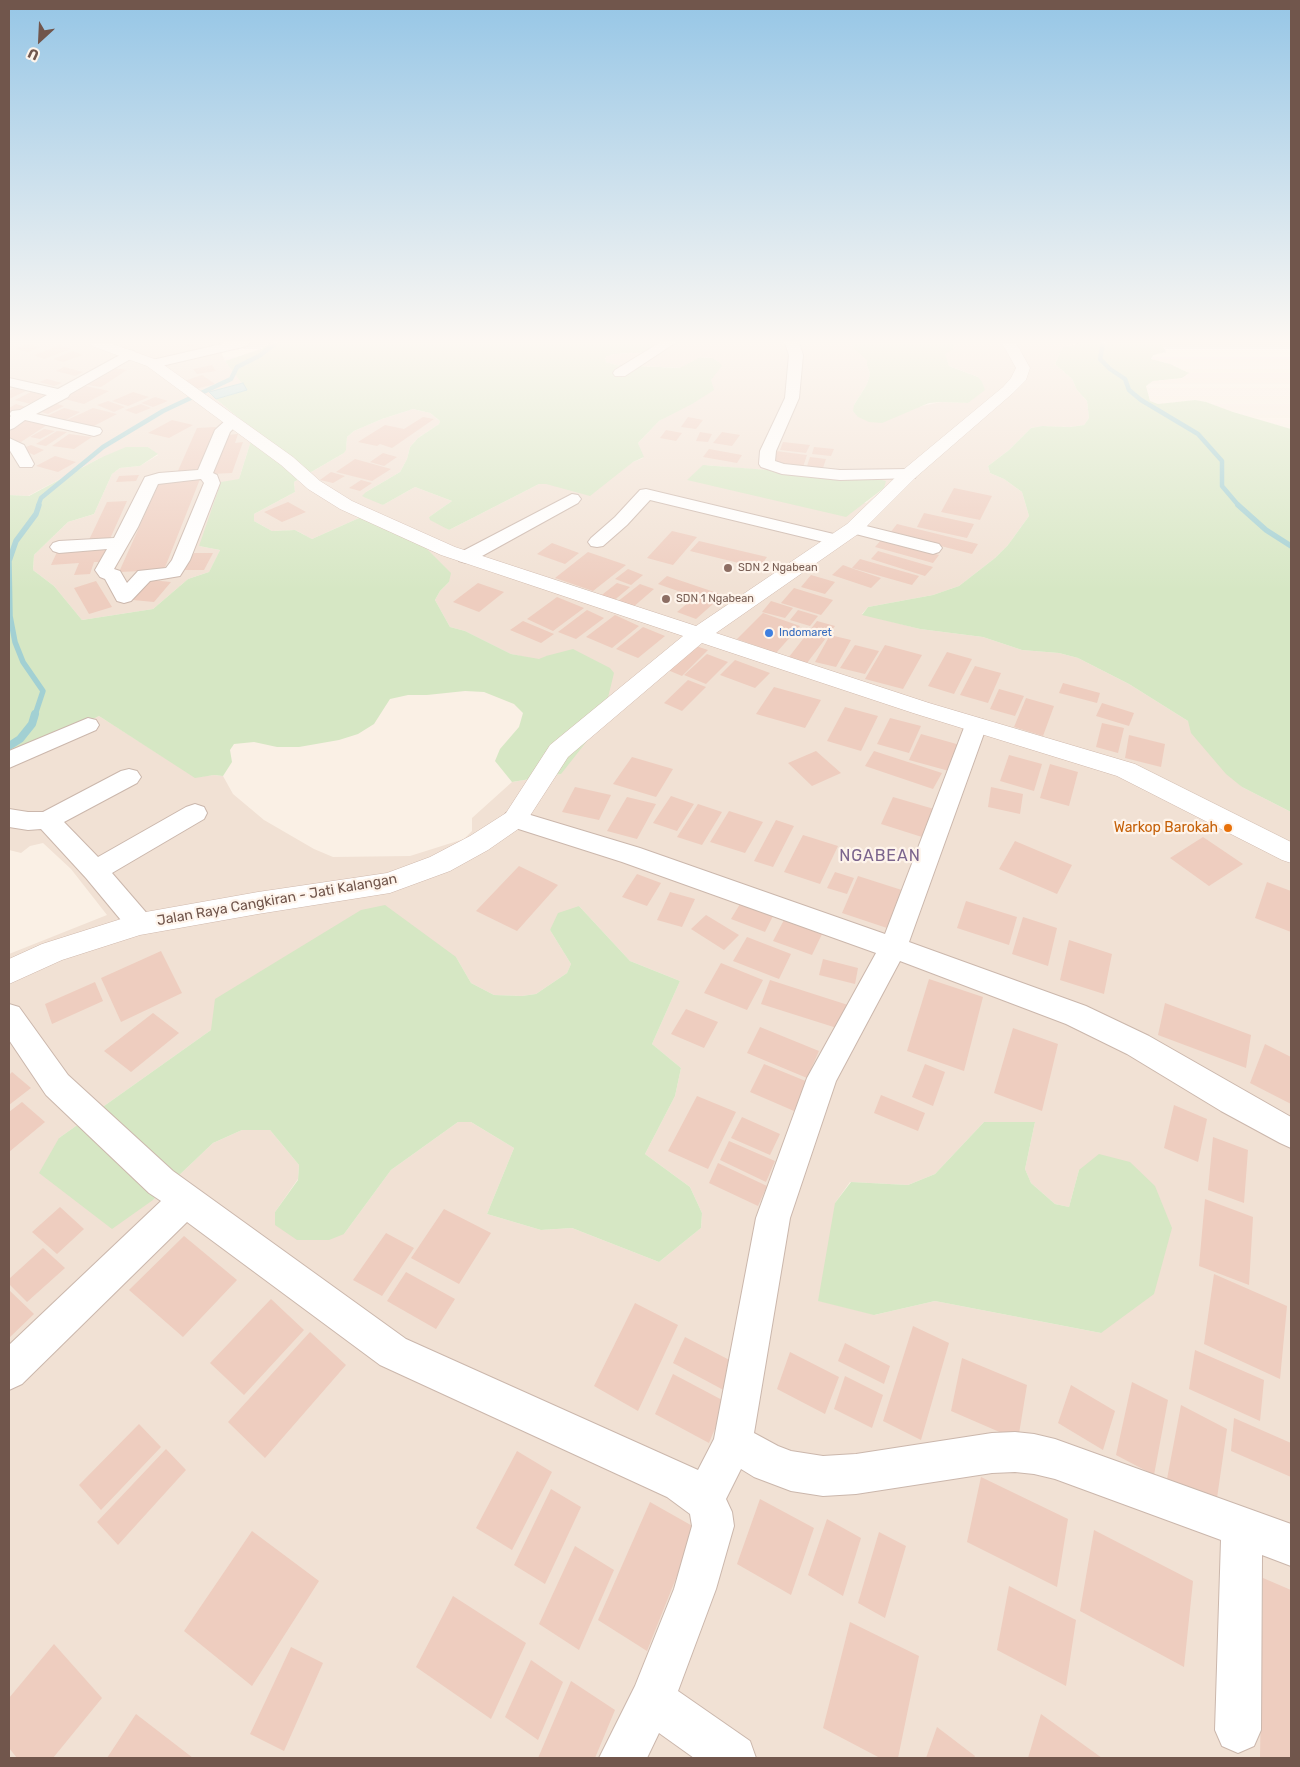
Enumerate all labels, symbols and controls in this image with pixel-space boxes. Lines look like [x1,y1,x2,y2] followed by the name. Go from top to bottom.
[15,15,65,65] north arrow
[25,44,42,64] text: U
[738,561,818,575] place label: SDN 2 Ngabean
[722,562,734,574] marker: SDN 2 Ngabean
[676,592,754,606] place label: SDN 1 Ngabean
[660,593,672,605] marker: SDN 1 Ngabean
[779,626,832,640] place label: Indomaret
[763,627,775,639] marker: Indomaret
[1114,820,1218,836] place label: Warkop Barokah
[1222,822,1234,834] marker: Warkop Barokah
[838,846,922,866] district label: NGABEAN
[156,871,398,929] street label: Jalan Raya Cangkiran - Jati Kalangan

